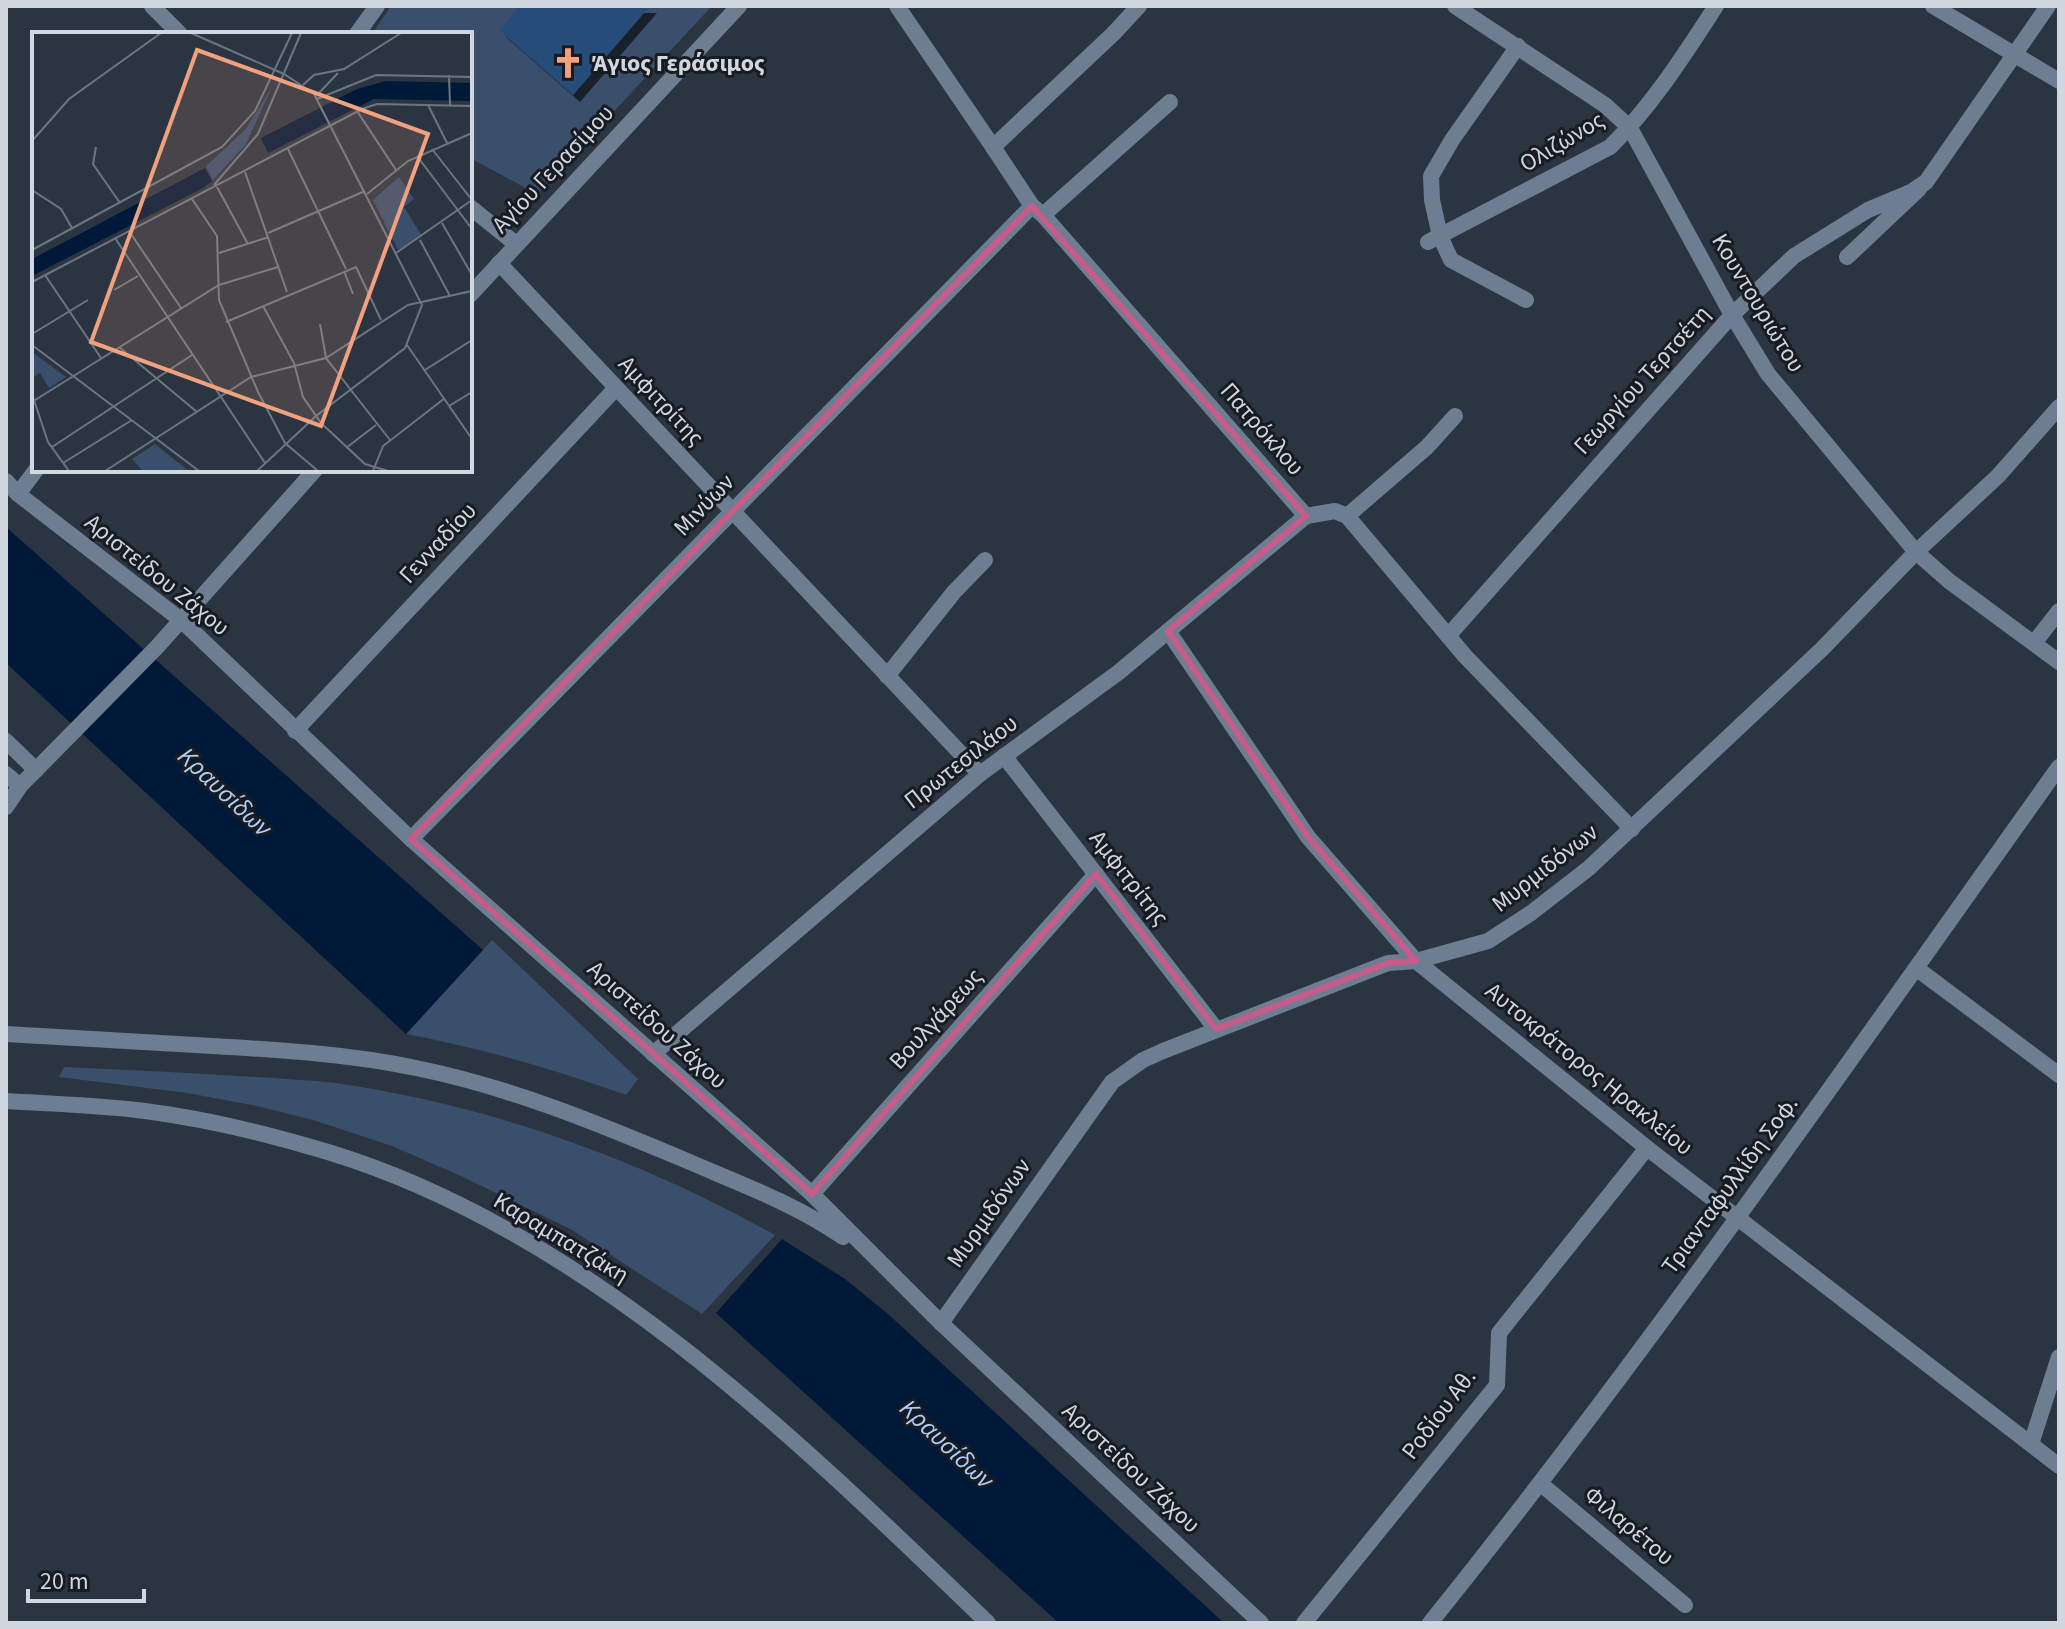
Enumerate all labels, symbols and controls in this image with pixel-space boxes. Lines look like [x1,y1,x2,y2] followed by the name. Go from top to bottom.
[32,32,472,472] inset map
[551,46,585,80] church icon: Άγιος Γεράσιμος
[592,46,765,81] place label: Άγιος Γεράσιμος
[484,97,622,241] street label: Αγίου Γερασίμου
[1513,103,1611,181] street label: Ολιζώνος
[1703,227,1813,379] street label: Κουντουριώτου
[1565,298,1719,462] street label: Γεωργίου Τερτσέτη
[610,348,712,454] street label: Αμφιτρίτης
[1212,375,1312,483] street label: Πατρόκλου
[665,466,743,544] street label: Μινύων
[391,494,485,592] street label: Γενναδίου
[77,505,237,645] street label: Αριστείδου Ζάχου
[897,706,1025,818] street label: Πρωτεσιλάου
[170,739,281,846] water label: Κραυσίδων
[1484,815,1606,921] street label: Μυρμιδόνων
[1081,823,1177,933] street label: Αμφιτρίτης
[579,953,735,1097] street label: Αριστείδου Ζάχου
[881,960,991,1078] street label: Βουλγάρεως
[1478,974,1700,1164] street label: Αυτοκράτορος Ηρακλείου
[1653,1088,1807,1282] street label: Τριανταφυλλίδη Σοφ.
[938,1151,1040,1275] street label: Μυρμιδόνων
[487,1184,635,1292] street label: Καραμπατζάκη
[1393,1361,1485,1467] street label: Ροδίου Αθ.
[892,1391,1003,1498] water label: Κραυσίδων
[1054,1395,1208,1541] street label: Αριστείδου Ζάχου
[1576,1478,1682,1574] street label: Φιλαρέτου
[28,1553,144,1603] scale bar
[40,1564,89,1599] text: 20 m

